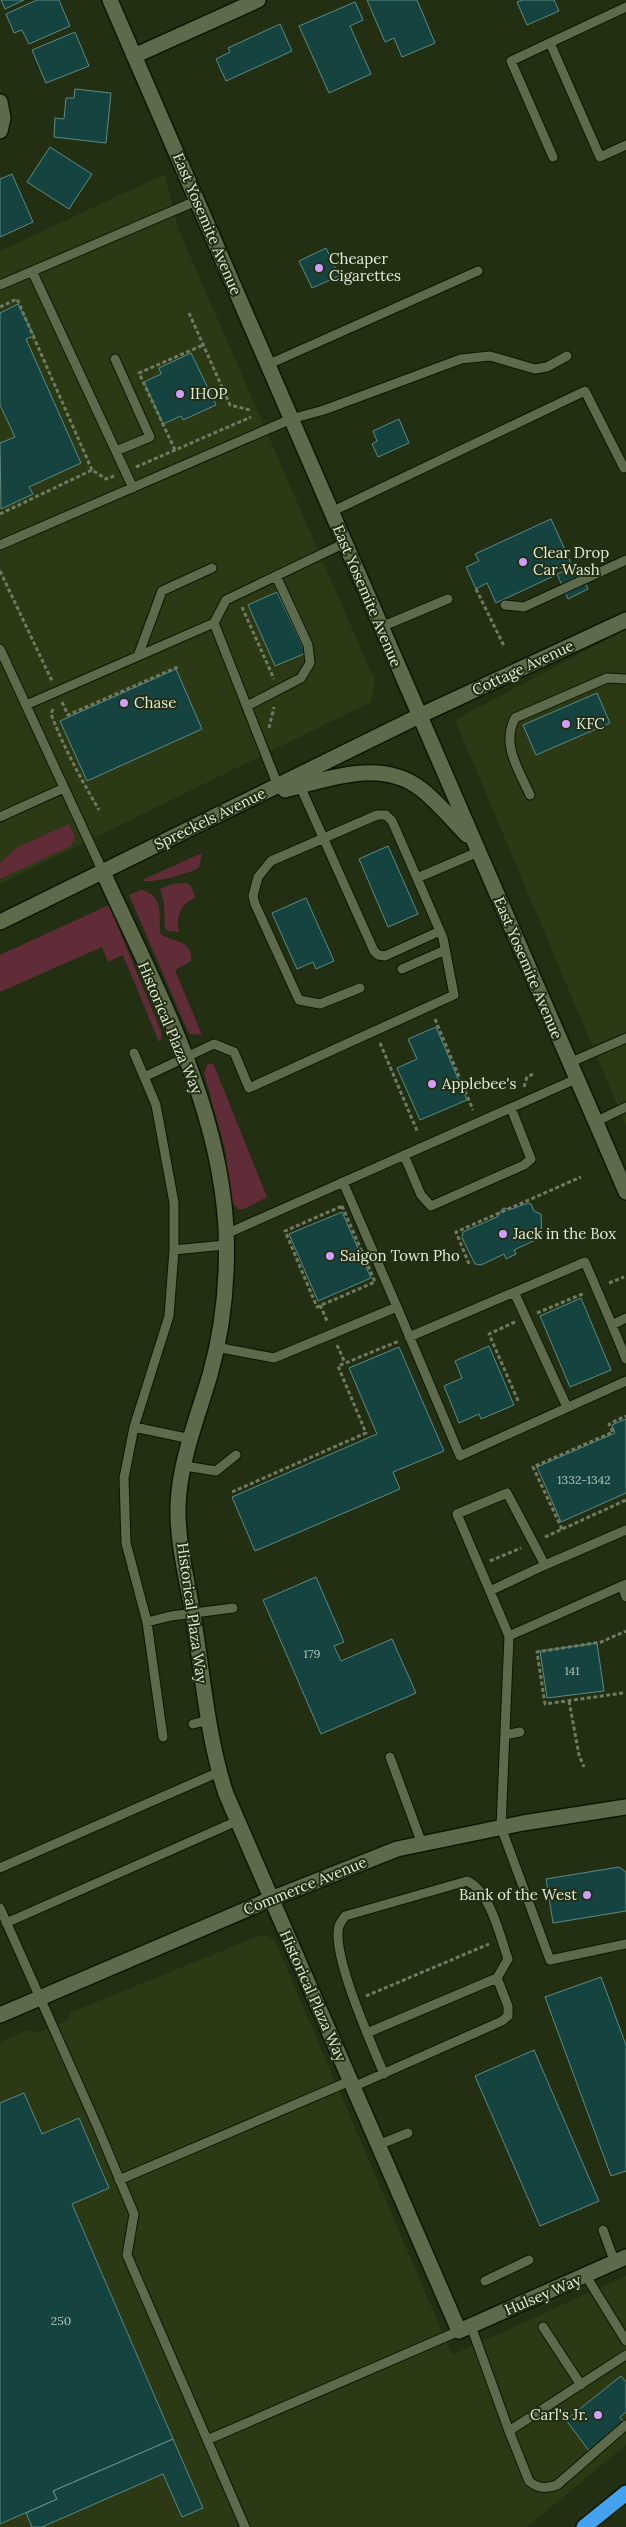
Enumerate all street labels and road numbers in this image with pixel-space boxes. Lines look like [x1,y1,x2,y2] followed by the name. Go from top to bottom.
[169,150,246,298] street label: East Yosemite Avenue
[329,522,406,670] street label: East Yosemite Avenue
[469,636,577,699] street label: Cottage Avenue
[151,783,269,854] street label: Spreckels Avenue
[490,894,567,1042] street label: East Yosemite Avenue
[134,959,207,1097] street label: Historical Plaza Way
[173,1541,212,1685] street label: Historical Plaza Way
[240,1852,369,1919] street label: Commerce Avenue
[276,1927,351,2064] street label: Historical Plaza Way
[502,2270,584,2319] street label: Hulsey Way

